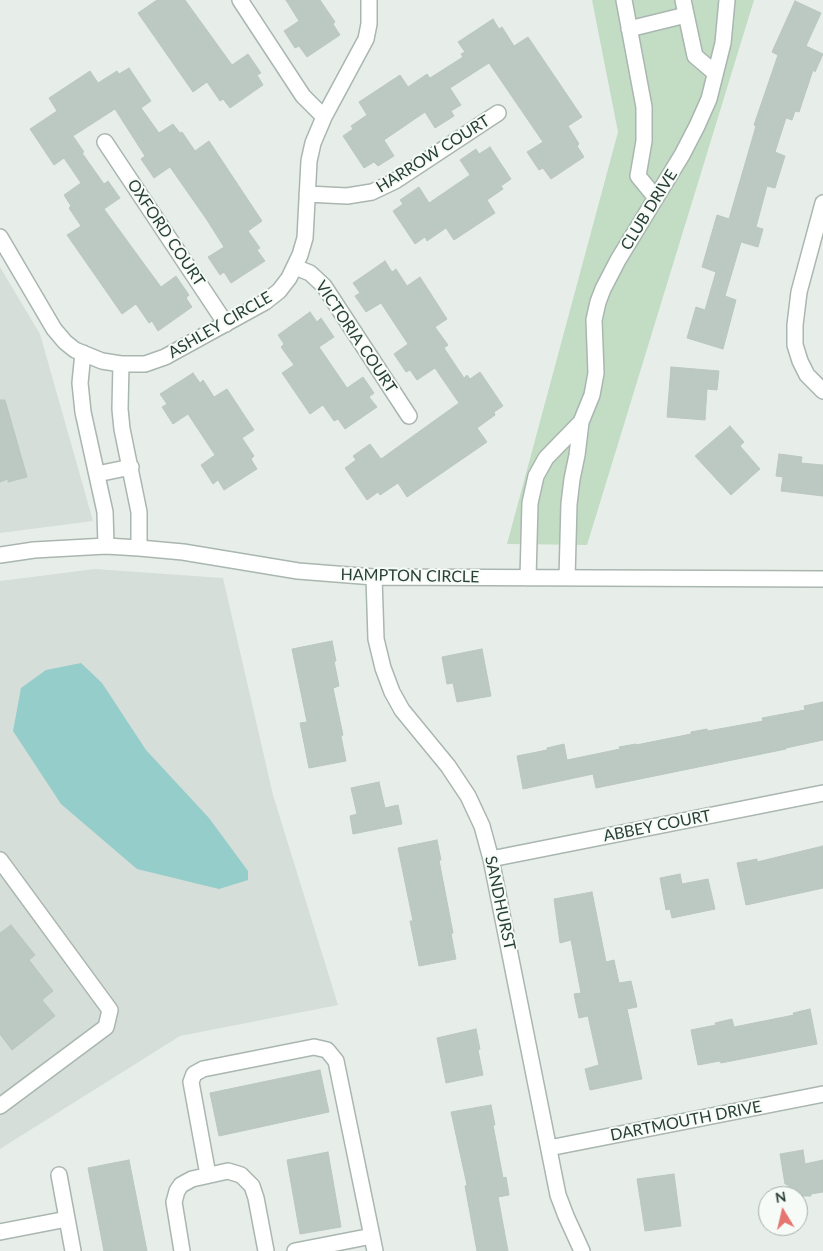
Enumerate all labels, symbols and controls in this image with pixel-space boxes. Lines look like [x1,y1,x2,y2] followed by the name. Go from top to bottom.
[373,111,493,197] street label: HARROW COURT
[617,166,681,254] street label: CLUB DRIVE
[123,176,209,290] street label: OXFORD COURT
[311,277,401,397] street label: VICTORIA COURT
[165,288,275,362] street label: ASHLEY CIRCLE
[340,565,480,587] street label: HAMPTON CIRCLE
[602,806,712,846] street label: ABBEY COURT
[481,854,519,952] street label: SANDHURST
[609,1097,763,1145] street label: DARTMOUTH DRIVE
[758,1186,808,1236] north arrow
[774,1187,787,1206] text: N

